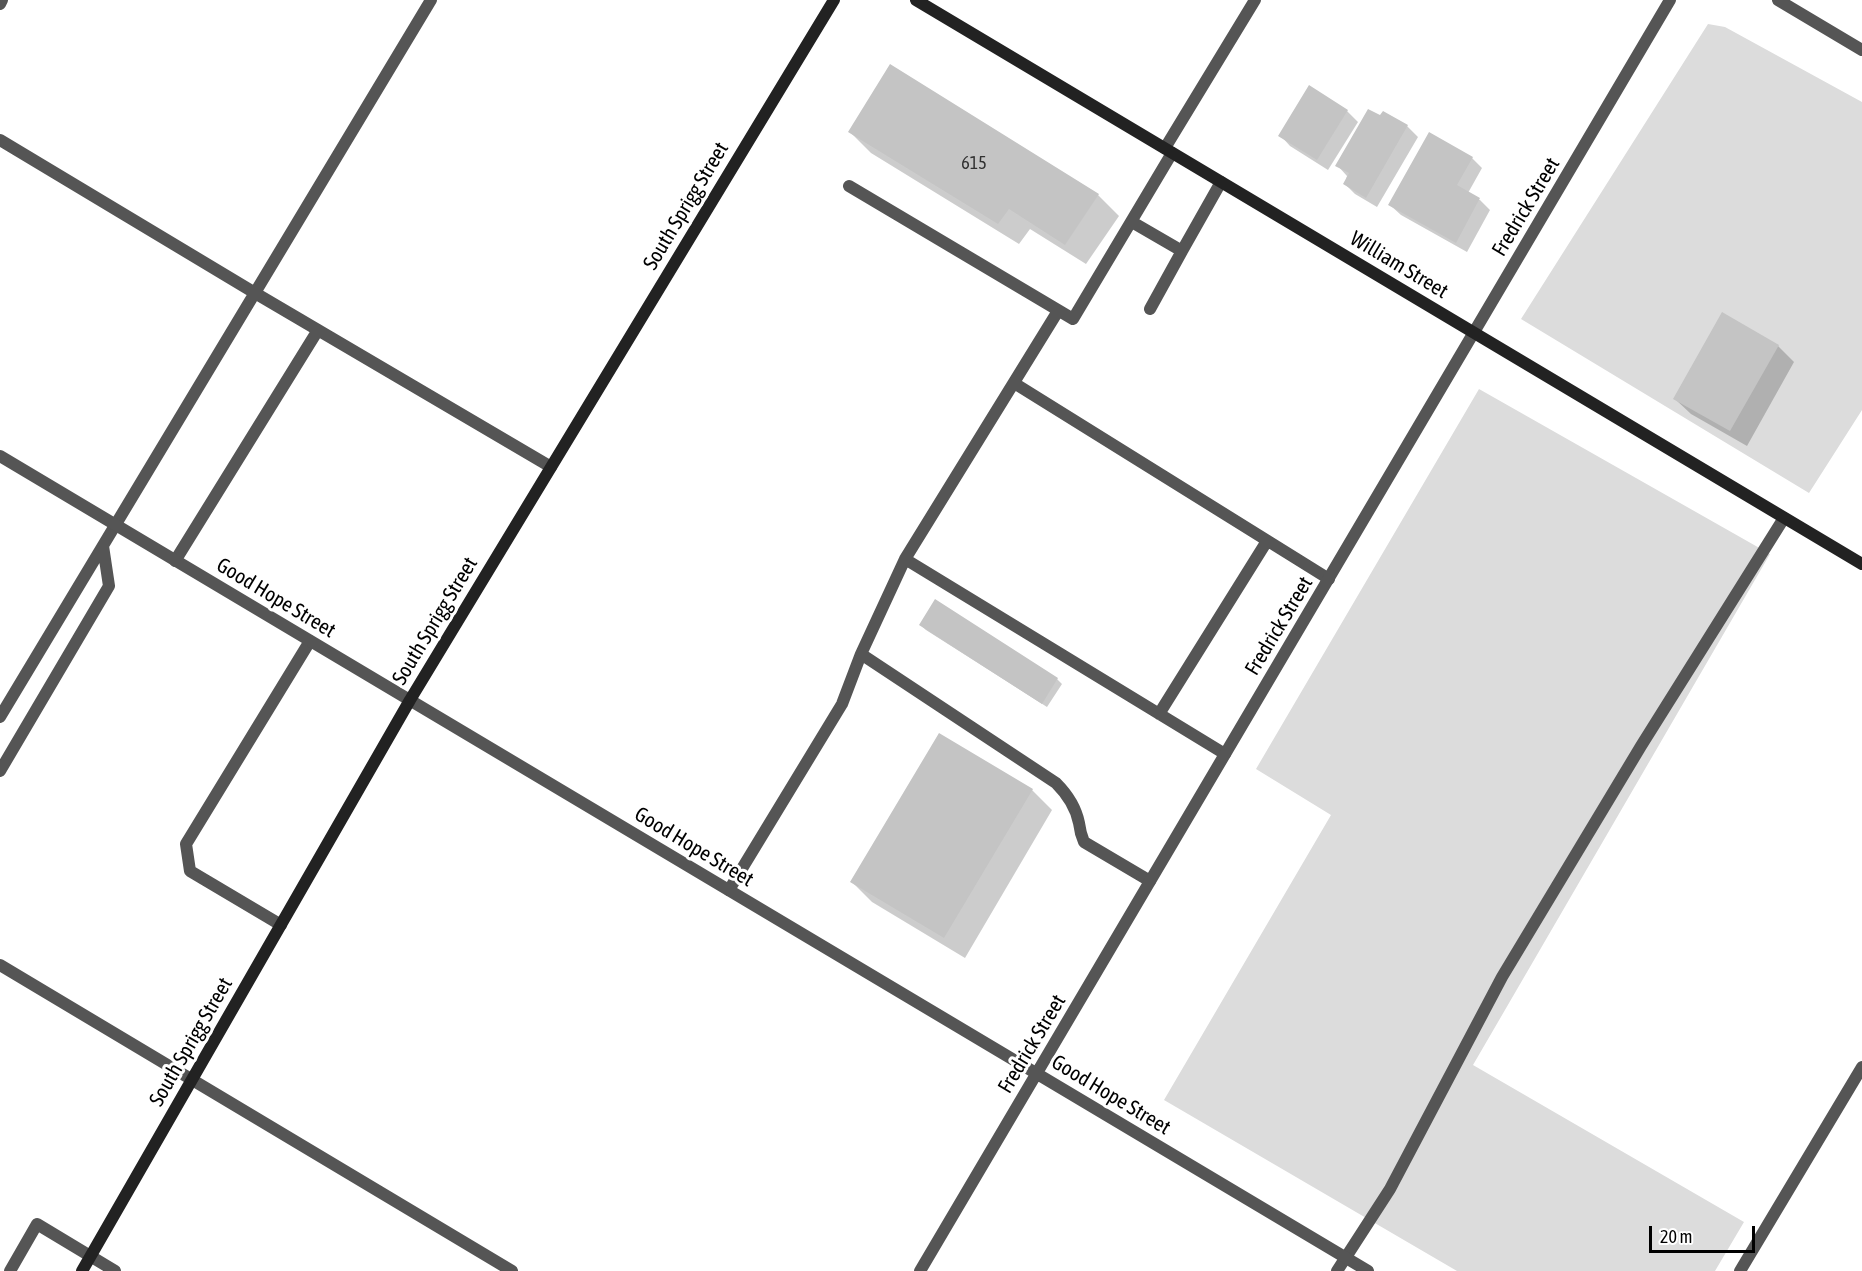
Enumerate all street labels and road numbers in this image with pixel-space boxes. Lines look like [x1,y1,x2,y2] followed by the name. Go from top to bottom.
[638,138,734,274] street label: South Sprigg Street
[1487,153,1565,261] street label: Fredrick Street
[1345,226,1453,304] street label: William Street
[212,553,340,643] street label: Good Hope Street
[387,553,483,689] street label: South Sprigg Street
[1240,572,1318,680] street label: Fredrick Street
[630,802,758,892] street label: Good Hope Street
[144,973,238,1111] street label: South Sprigg Street
[993,990,1071,1098] street label: Fredrick Street
[1047,1050,1175,1140] street label: Good Hope Street

